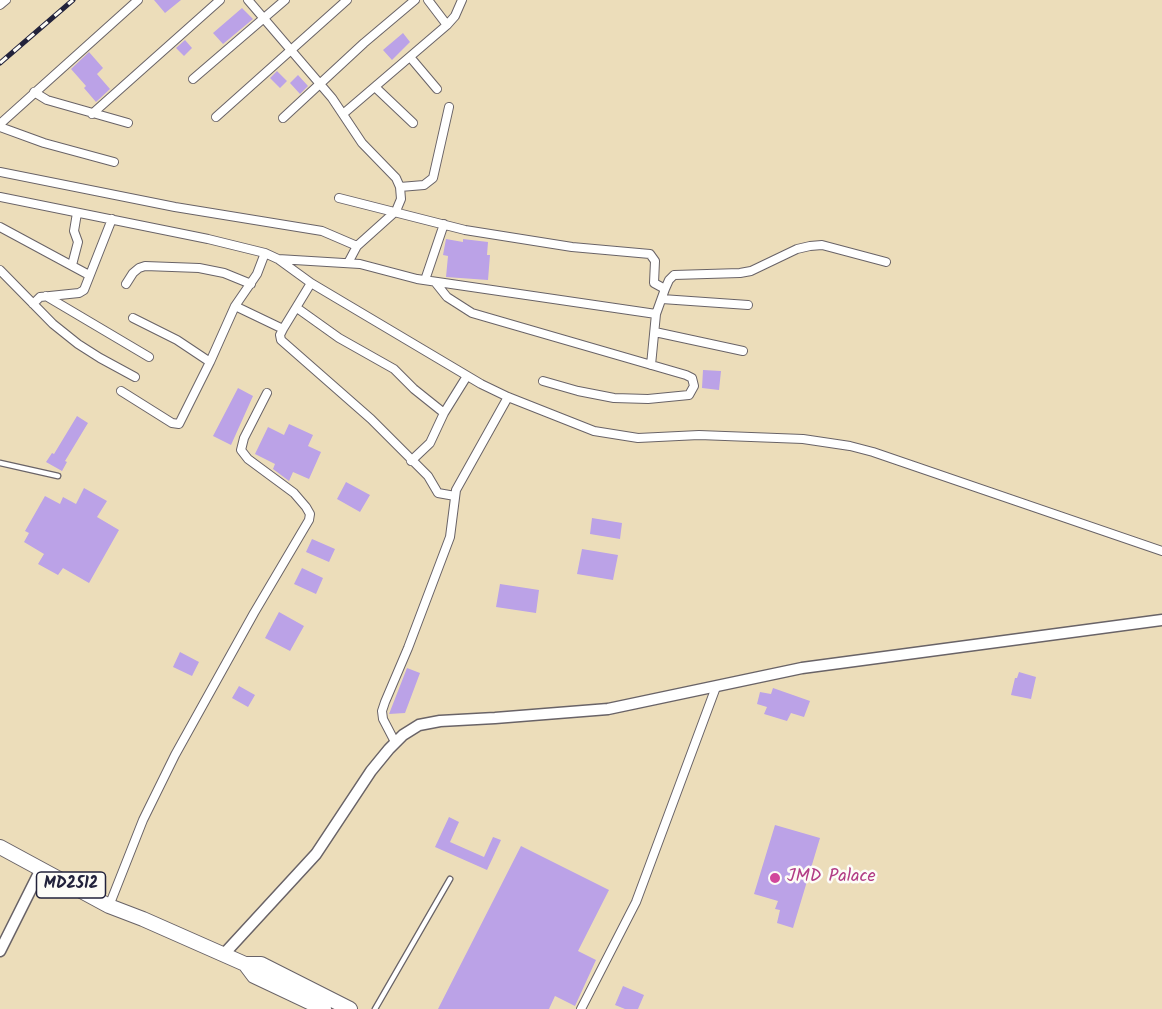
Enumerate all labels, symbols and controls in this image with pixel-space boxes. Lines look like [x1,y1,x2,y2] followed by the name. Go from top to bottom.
[787,867,876,889] place label: JMD Palace
[768,871,782,885] marker: JMD Palace
[36,872,106,898] road number: MD2512

